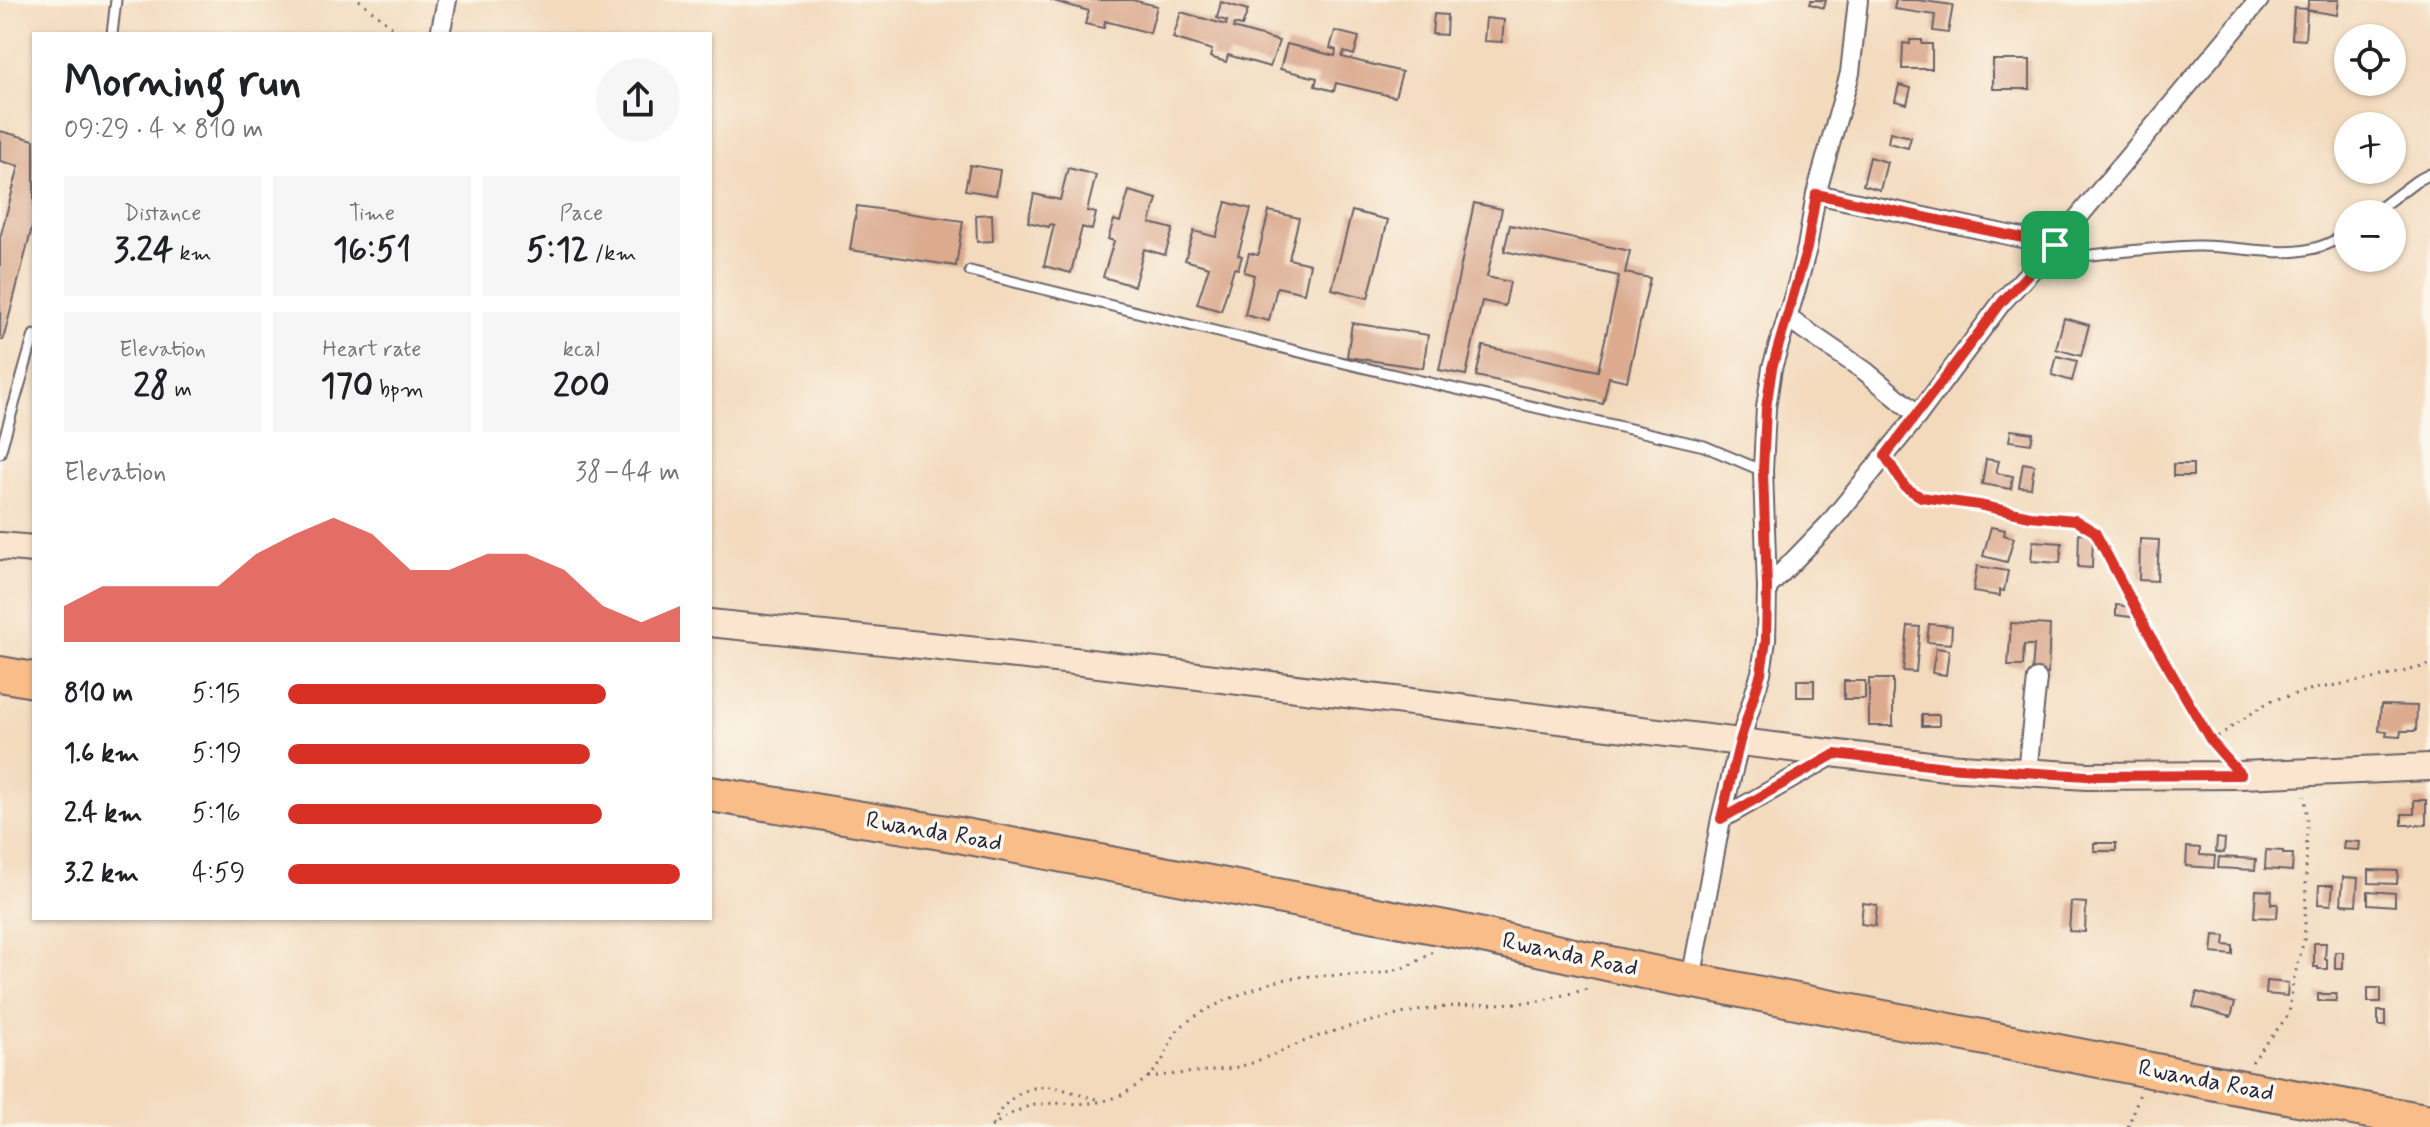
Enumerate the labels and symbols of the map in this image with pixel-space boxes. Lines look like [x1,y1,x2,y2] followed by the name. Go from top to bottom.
[2021,211,2089,279] pin
[864,805,1004,859] street label: Rwanda Road
[1499,926,1641,984] street label: Rwanda Road
[2136,1053,2276,1109] street label: Rwanda Road

